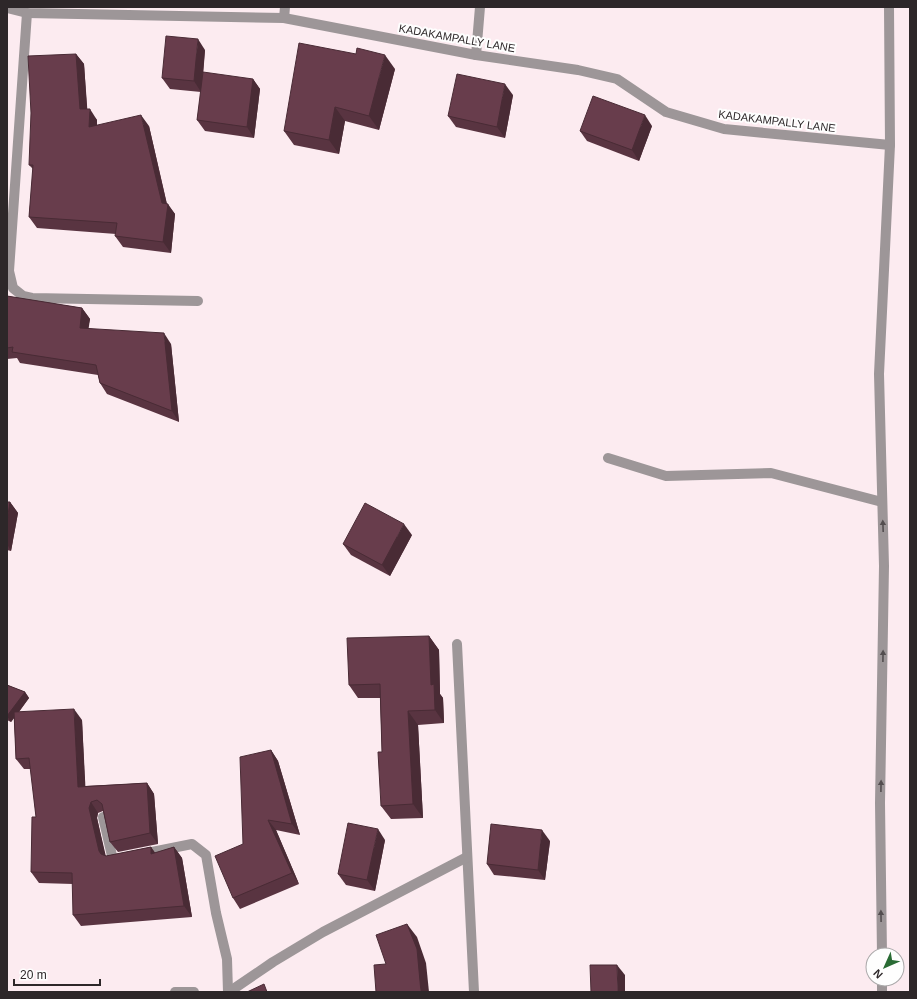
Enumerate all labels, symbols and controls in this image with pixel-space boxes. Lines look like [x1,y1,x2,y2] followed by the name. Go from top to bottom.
[398,22,516,54] street label: KADAKAMPALLY LANE
[718,108,836,134] street label: KADAKAMPALLY LANE
[880,519,886,532] one-way arrow
[879,650,886,662] one-way arrow
[878,779,884,792] one-way arrow
[878,909,884,922] one-way arrow
[865,947,905,987] north arrow
[14,961,100,987] scale bar
[871,967,885,981] text: N
[20,968,47,982] text: 20 m

